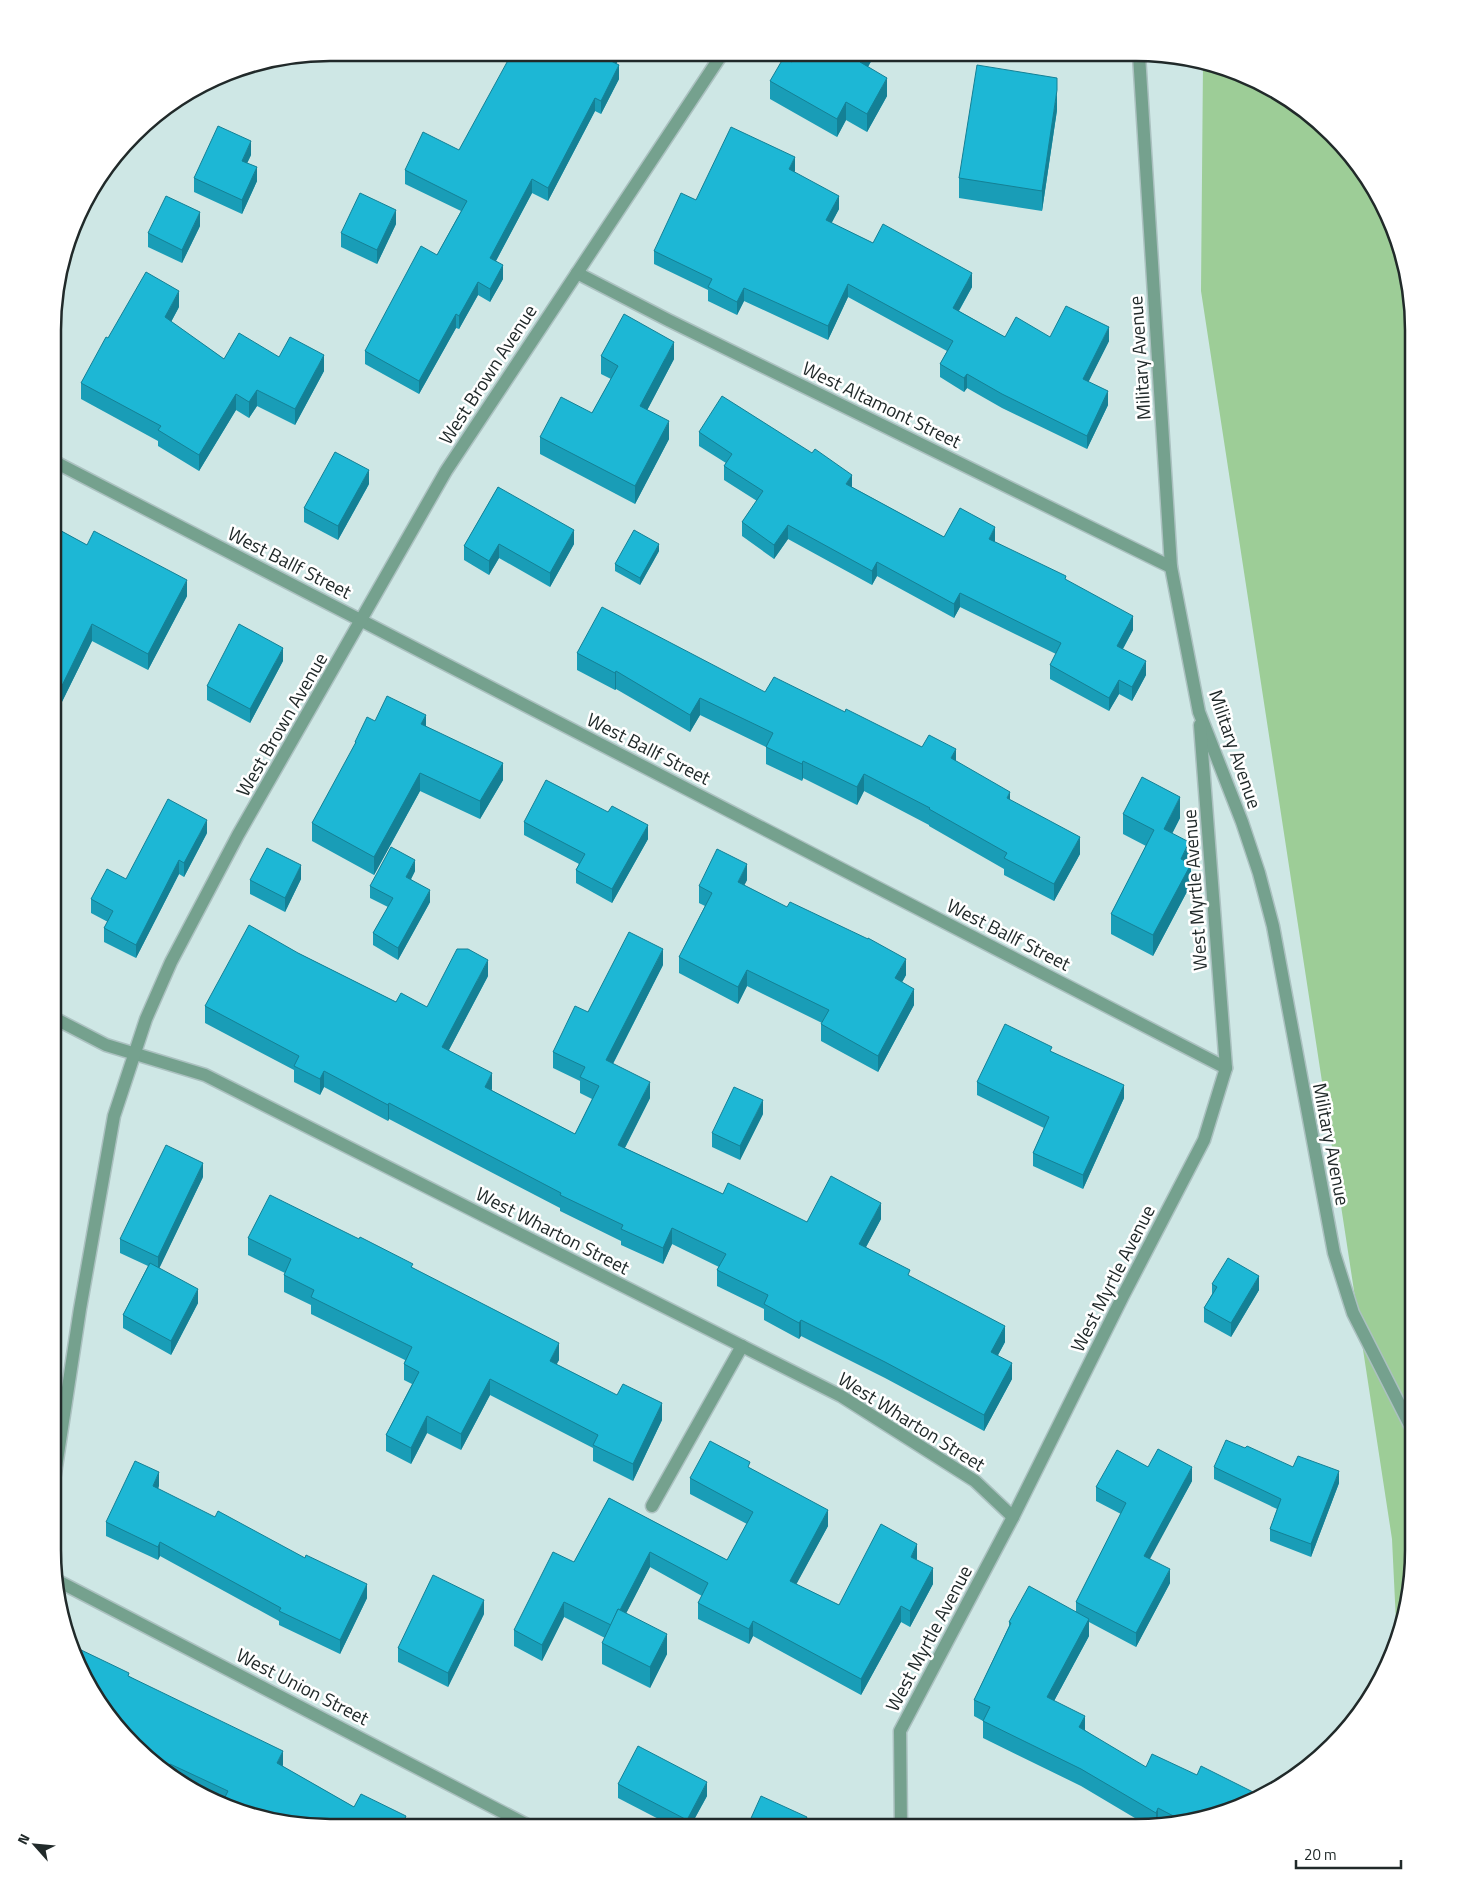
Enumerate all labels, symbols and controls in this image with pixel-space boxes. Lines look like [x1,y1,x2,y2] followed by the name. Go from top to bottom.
[1120,295,1158,421] street label: Military Avenue
[431,298,543,450] street label: West Brown Avenue
[798,353,967,455] street label: West Altamont Street
[223,518,357,606] street label: West Ballf Street
[228,647,334,801] street label: West Brown Avenue
[1202,686,1270,812] street label: Military Avenue
[582,704,716,792] street label: West Ballf Street
[1174,808,1214,972] street label: West Myrtle Avenue
[942,890,1076,978] street label: West Ballf Street
[1306,1080,1358,1208] street label: Military Avenue
[471,1179,635,1281] street label: West Wharton Street
[1062,1199,1162,1357] street label: West Myrtle Avenue
[833,1364,992,1478] street label: West Wharton Street
[877,1560,979,1716] street label: West Myrtle Avenue
[231,1640,375,1732] street label: West Union Street
[10,1820,60,1870] north arrow
[11,1830,35,1848] text: N
[1296,1838,1401,1870] scale bar
[1304,1843,1337,1866] text: 20 m

